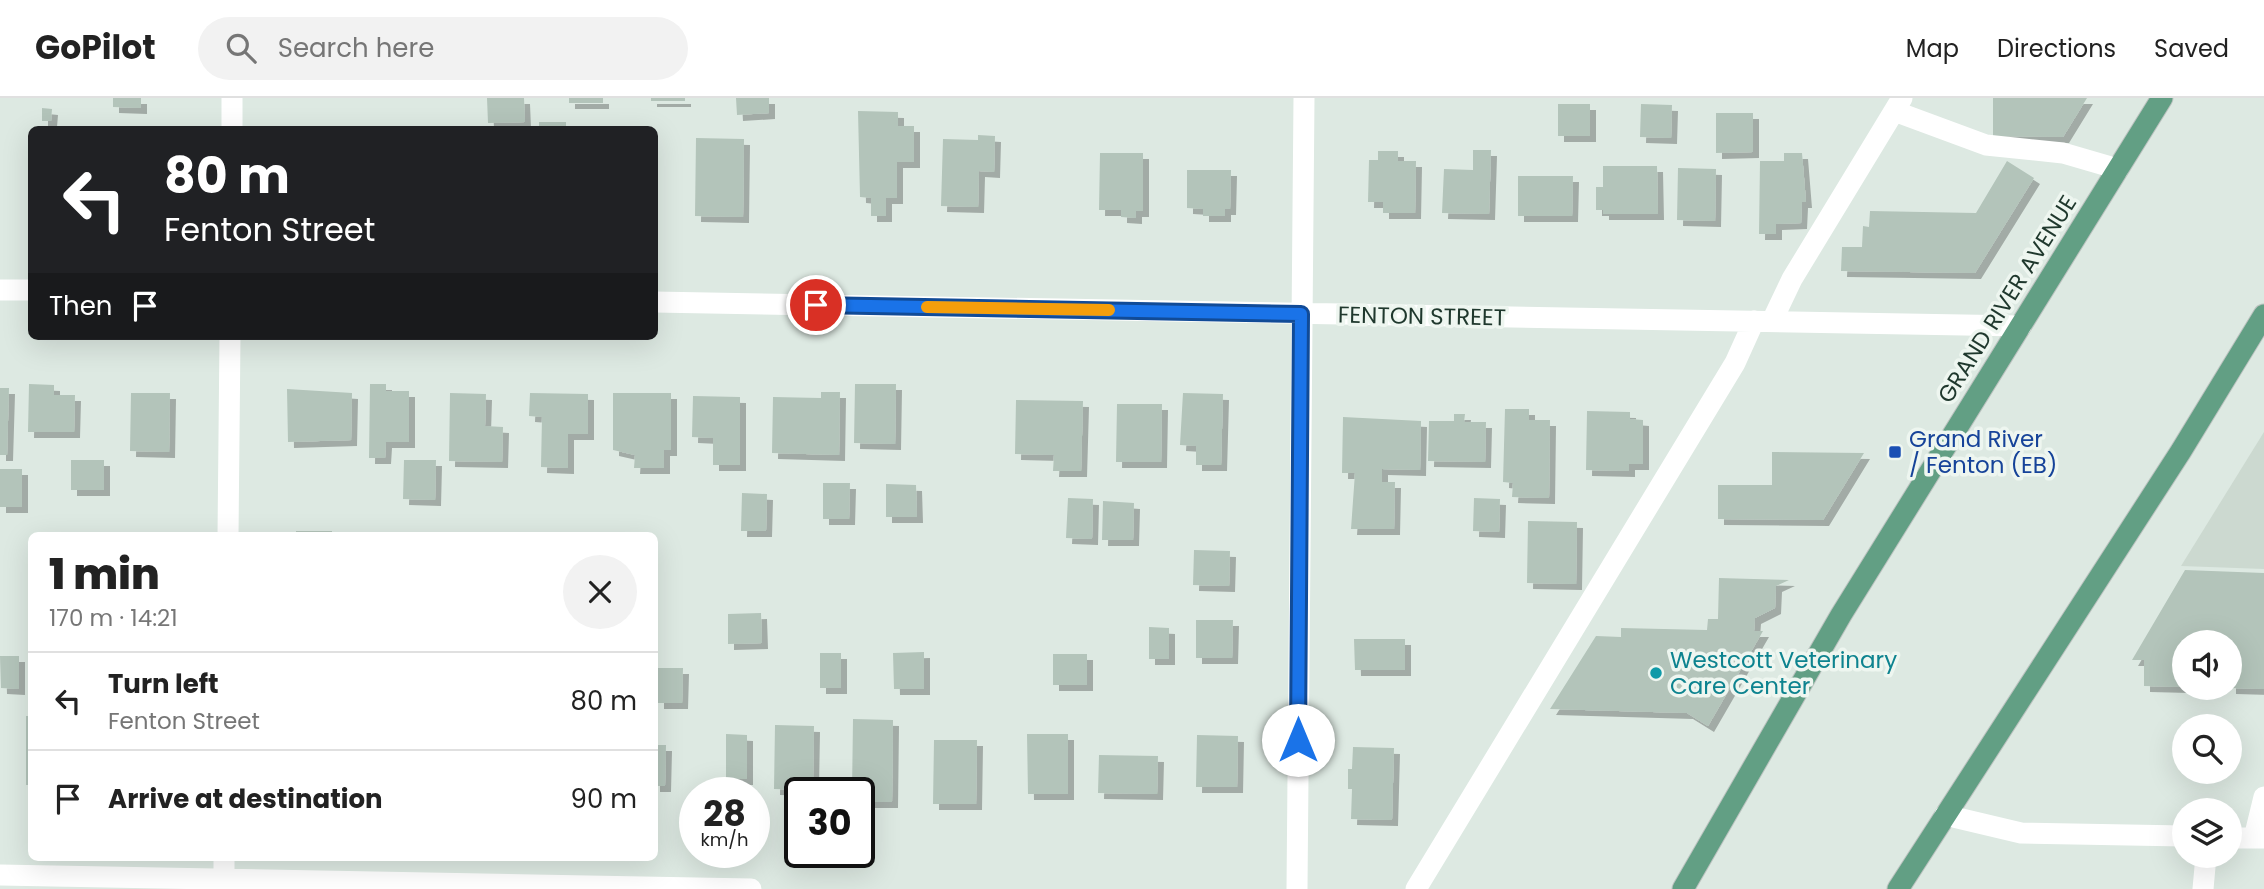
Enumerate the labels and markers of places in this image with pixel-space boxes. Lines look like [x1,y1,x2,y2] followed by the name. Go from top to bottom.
[786,275,846,335] pin
[1909,423,2057,481] place label: Grand River / Fenton (EB)
[1887,444,1903,460] marker: Grand River / Fenton (EB)
[1670,644,1897,702] place label: Westcott Veterinary Care Center
[1648,665,1664,681] marker: Westcott Veterinary Care Center

